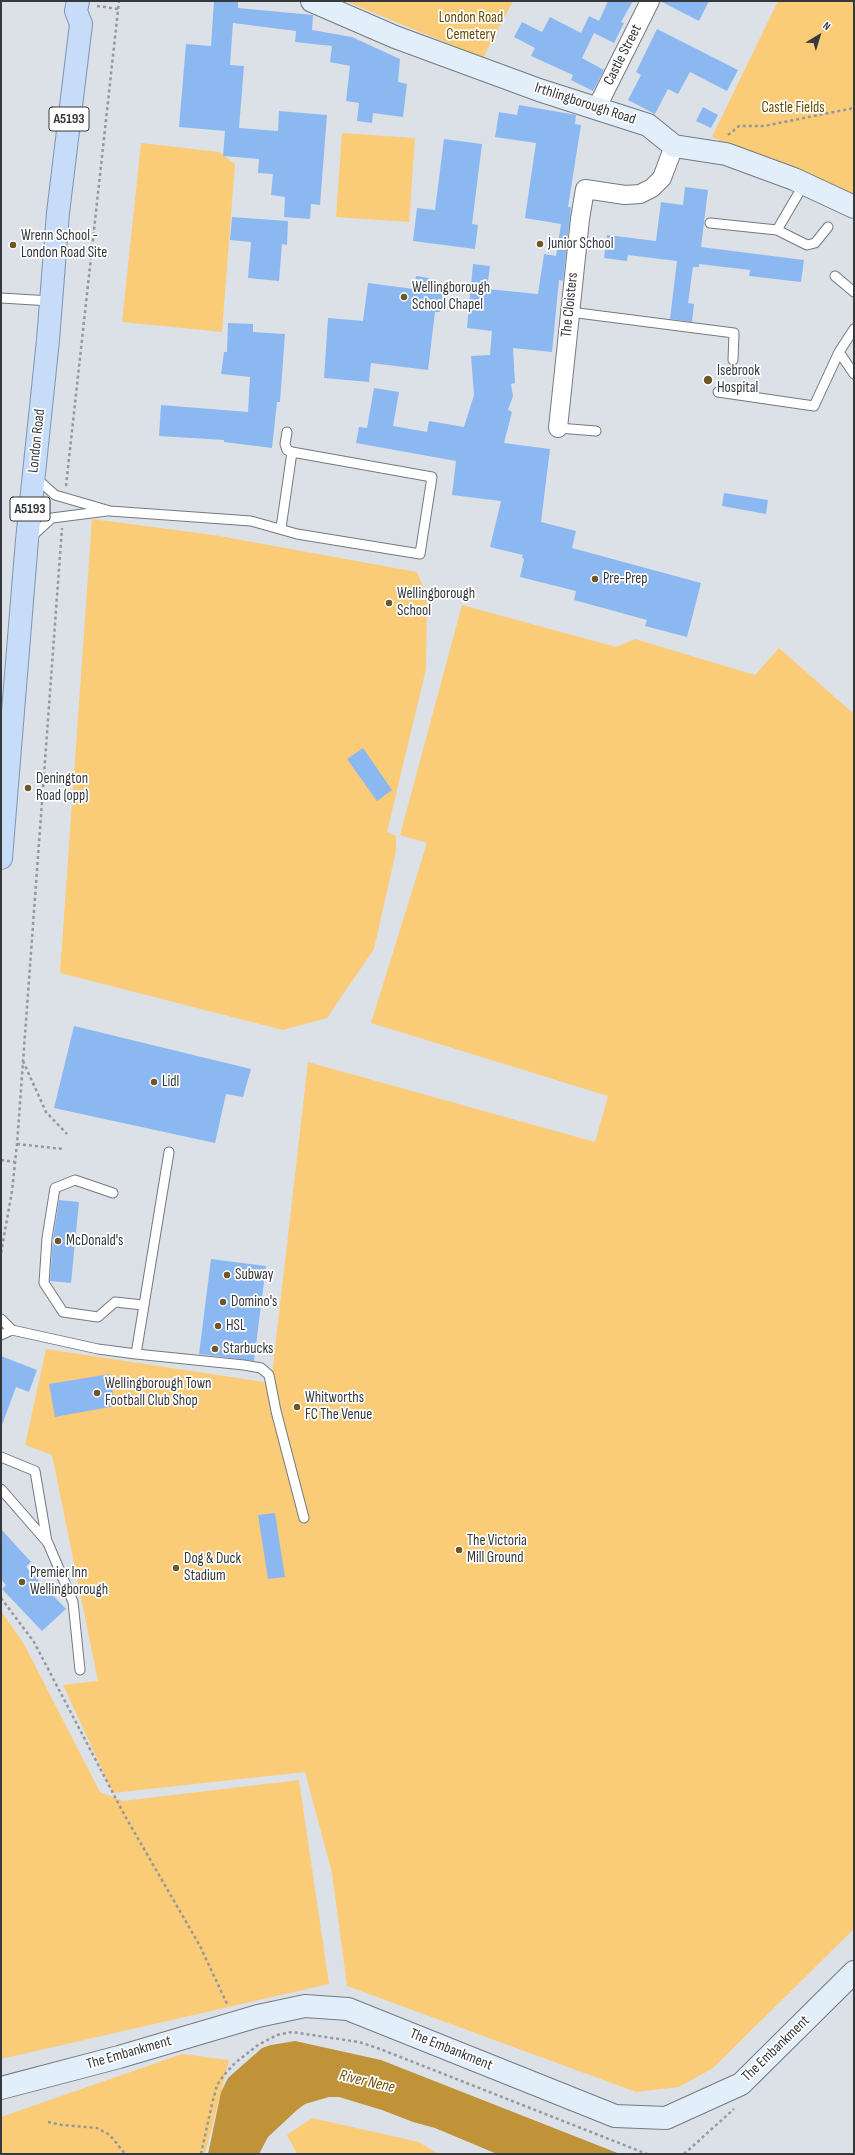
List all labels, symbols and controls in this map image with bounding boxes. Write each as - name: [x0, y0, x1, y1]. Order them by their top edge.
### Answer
- park label: London Road Cemetery: [439, 9, 503, 44]
- north arrow: [799, 16, 839, 56]
- text: N: [820, 19, 833, 33]
- street label: Castle Street: [600, 22, 646, 88]
- street label: Irthlingborough Road: [532, 79, 638, 129]
- park label: Castle Fields: [761, 99, 825, 117]
- road number: A5193: [49, 107, 89, 131]
- place label: Wrenn School - London Road Site: [21, 227, 107, 262]
- place label: Junior School: [548, 235, 614, 253]
- marker: Junior School: [535, 239, 545, 249]
- marker: Wrenn School - London Road Site: [8, 240, 18, 250]
- street label: The Cloisters: [558, 272, 582, 338]
- place label: Wellingborough School Chapel: [412, 279, 490, 314]
- marker: Wellingborough School Chapel: [399, 292, 409, 302]
- place label: Isebrook Hospital: [717, 362, 760, 397]
- marker: Isebrook Hospital: [702, 374, 714, 386]
- street label: London Road: [25, 408, 49, 474]
- road number: A5193: [10, 497, 50, 521]
- place label: Pre-Prep: [603, 570, 648, 588]
- marker: Pre-Prep: [590, 574, 600, 584]
- place label: Wellingborough School: [397, 585, 475, 620]
- marker: Wellingborough School: [384, 598, 394, 608]
- place label: Denington Road (opp): [36, 770, 89, 805]
- marker: Denington Road (opp): [23, 783, 33, 793]
- place label: Lidl: [162, 1073, 179, 1091]
- marker: Lidl: [149, 1077, 159, 1087]
- place label: McDonald's: [66, 1232, 123, 1250]
- marker: McDonald's: [53, 1236, 63, 1246]
- place label: Subway: [235, 1266, 274, 1284]
- marker: Subway: [222, 1270, 232, 1280]
- place label: Domino's: [231, 1293, 277, 1311]
- marker: Domino's: [218, 1297, 228, 1307]
- place label: HSL: [226, 1317, 246, 1335]
- marker: HSL: [213, 1321, 223, 1331]
- place label: Starbucks: [223, 1340, 273, 1358]
- marker: Starbucks: [210, 1344, 220, 1354]
- place label: Wellingborough Town Football Club Shop: [105, 1375, 212, 1410]
- marker: Wellingborough Town Football Club Shop: [92, 1388, 102, 1398]
- place label: Whitworths FC The Venue: [305, 1389, 372, 1424]
- marker: Whitworths FC The Venue: [292, 1402, 302, 1412]
- place label: The Victoria Mill Ground: [467, 1532, 527, 1567]
- marker: The Victoria Mill Ground: [454, 1545, 464, 1555]
- place label: Dog & Duck Stadium: [184, 1550, 241, 1585]
- marker: Dog & Duck Stadium: [171, 1563, 181, 1573]
- place label: Premier Inn Wellingborough: [30, 1564, 108, 1599]
- marker: Premier Inn Wellingborough: [17, 1577, 27, 1587]
- street label: The Embankment: [738, 2012, 814, 2086]
- street label: The Embankment: [407, 2025, 495, 2075]
- street label: The Embankment: [84, 2032, 174, 2074]
- water label: River Nene: [337, 2066, 397, 2098]

